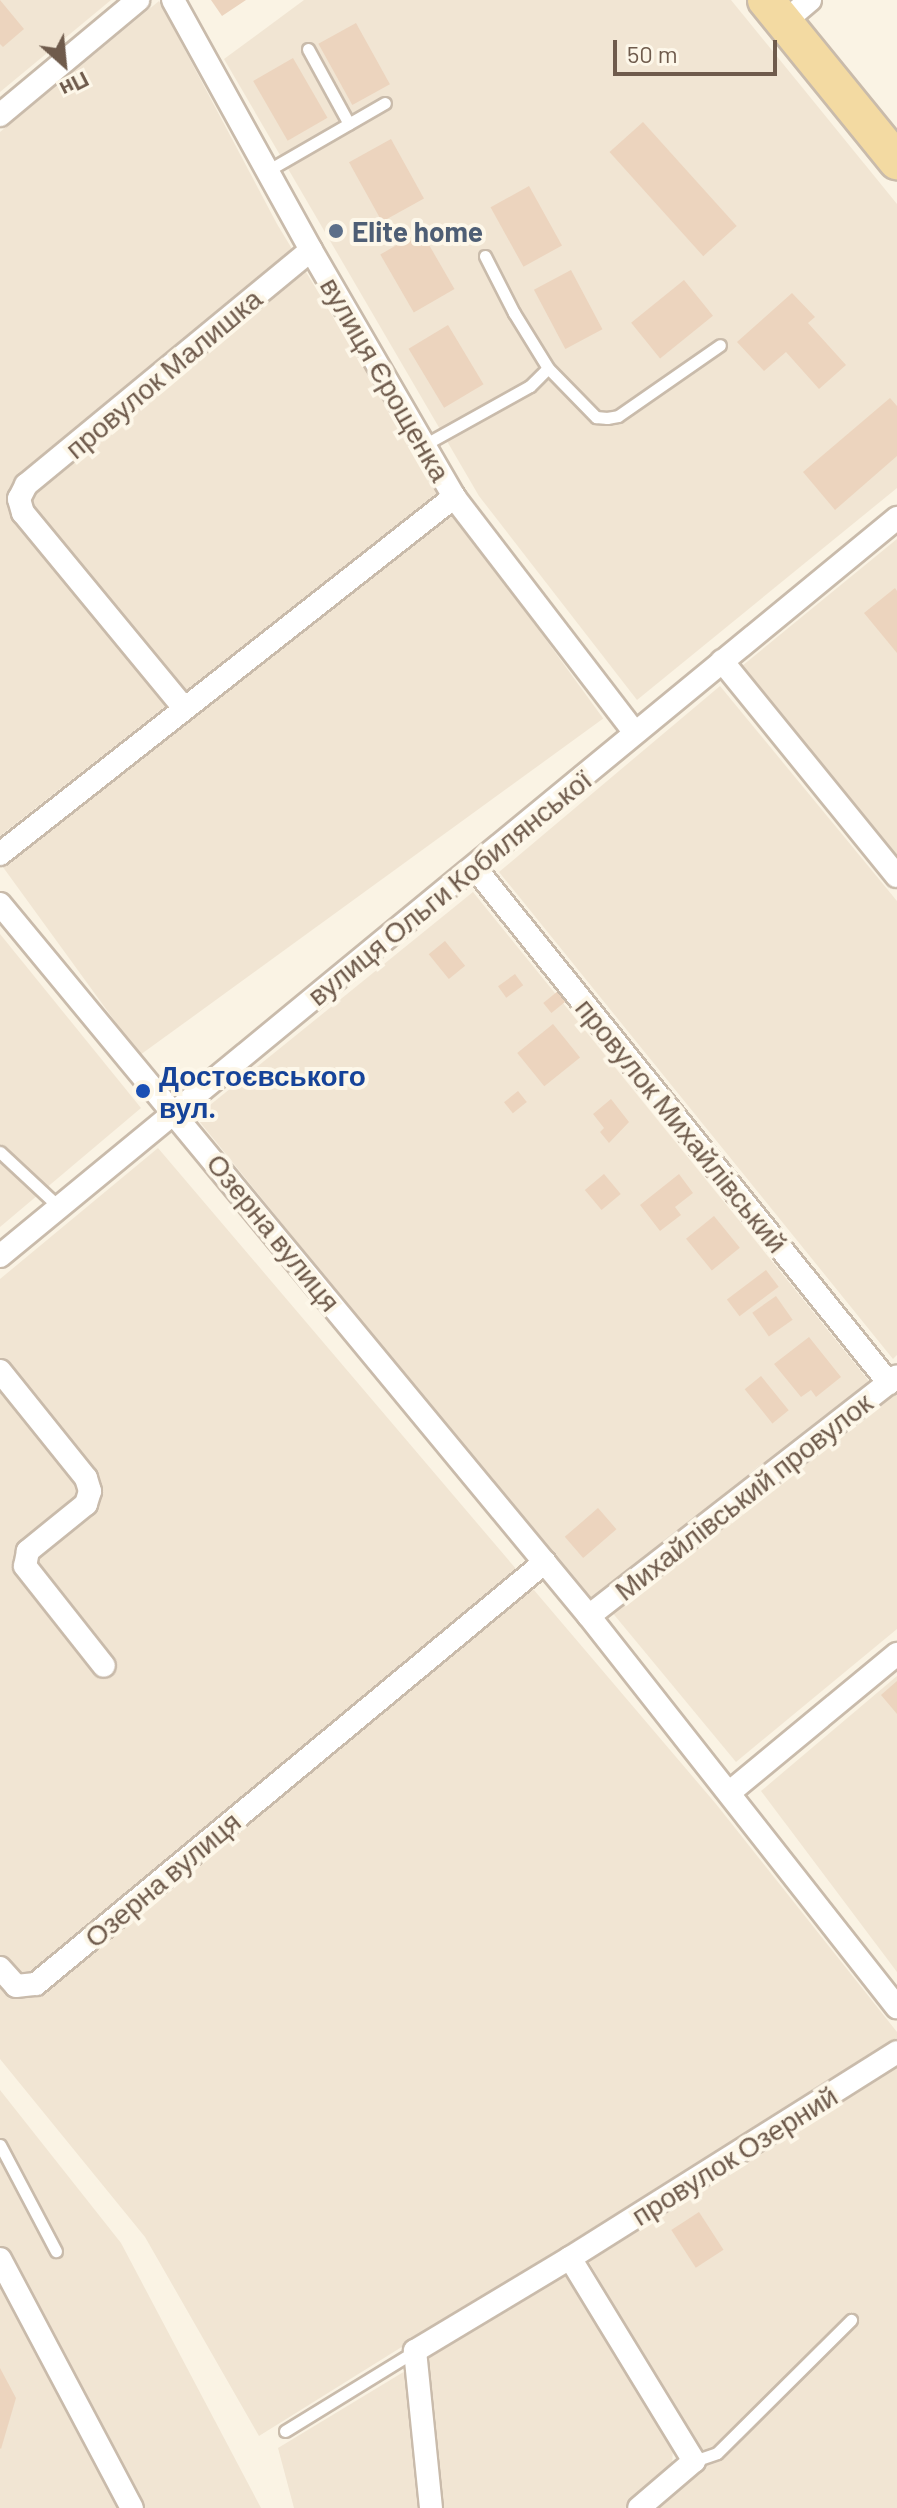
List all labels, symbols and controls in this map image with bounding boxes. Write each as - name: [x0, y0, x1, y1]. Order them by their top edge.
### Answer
- north arrow: [24, 24, 104, 104]
- scale bar: [617, 24, 781, 74]
- text: 50 m: [627, 39, 678, 68]
- text: Пн: [56, 67, 94, 104]
- place label: Elite home: [352, 214, 483, 248]
- marker: Elite home: [327, 222, 345, 240]
- street label: вулиця Єрощенка: [314, 271, 458, 487]
- street label: провулок Малишка: [58, 281, 268, 465]
- street label: вулиця Ольги Кобилянської: [300, 762, 598, 1012]
- street label: провулок Михайлівський: [569, 991, 795, 1259]
- place label: Достоєвського вул.: [159, 1058, 366, 1124]
- marker: Достоєвського вул.: [134, 1082, 152, 1100]
- street label: Озерна вулиця: [200, 1146, 348, 1318]
- street label: Михайлівський провулок: [608, 1385, 878, 1607]
- street label: Озерна вулиця: [77, 1804, 247, 1954]
- street label: провулок Озерний: [625, 2078, 843, 2232]

